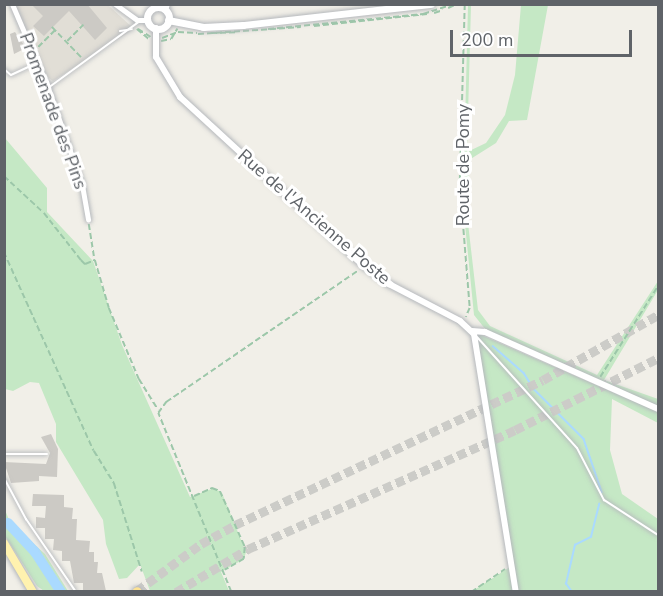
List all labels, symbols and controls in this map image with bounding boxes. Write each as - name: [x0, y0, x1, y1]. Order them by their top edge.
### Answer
- scale bar: [453, 18, 634, 56]
- text: 200 m: [461, 28, 513, 52]
- street label: Promenade des Pins: [15, 30, 91, 192]
- street label: Route de Pomy: [452, 104, 474, 226]
- street label: Rue de l'Ancienne Poste: [233, 145, 395, 289]

